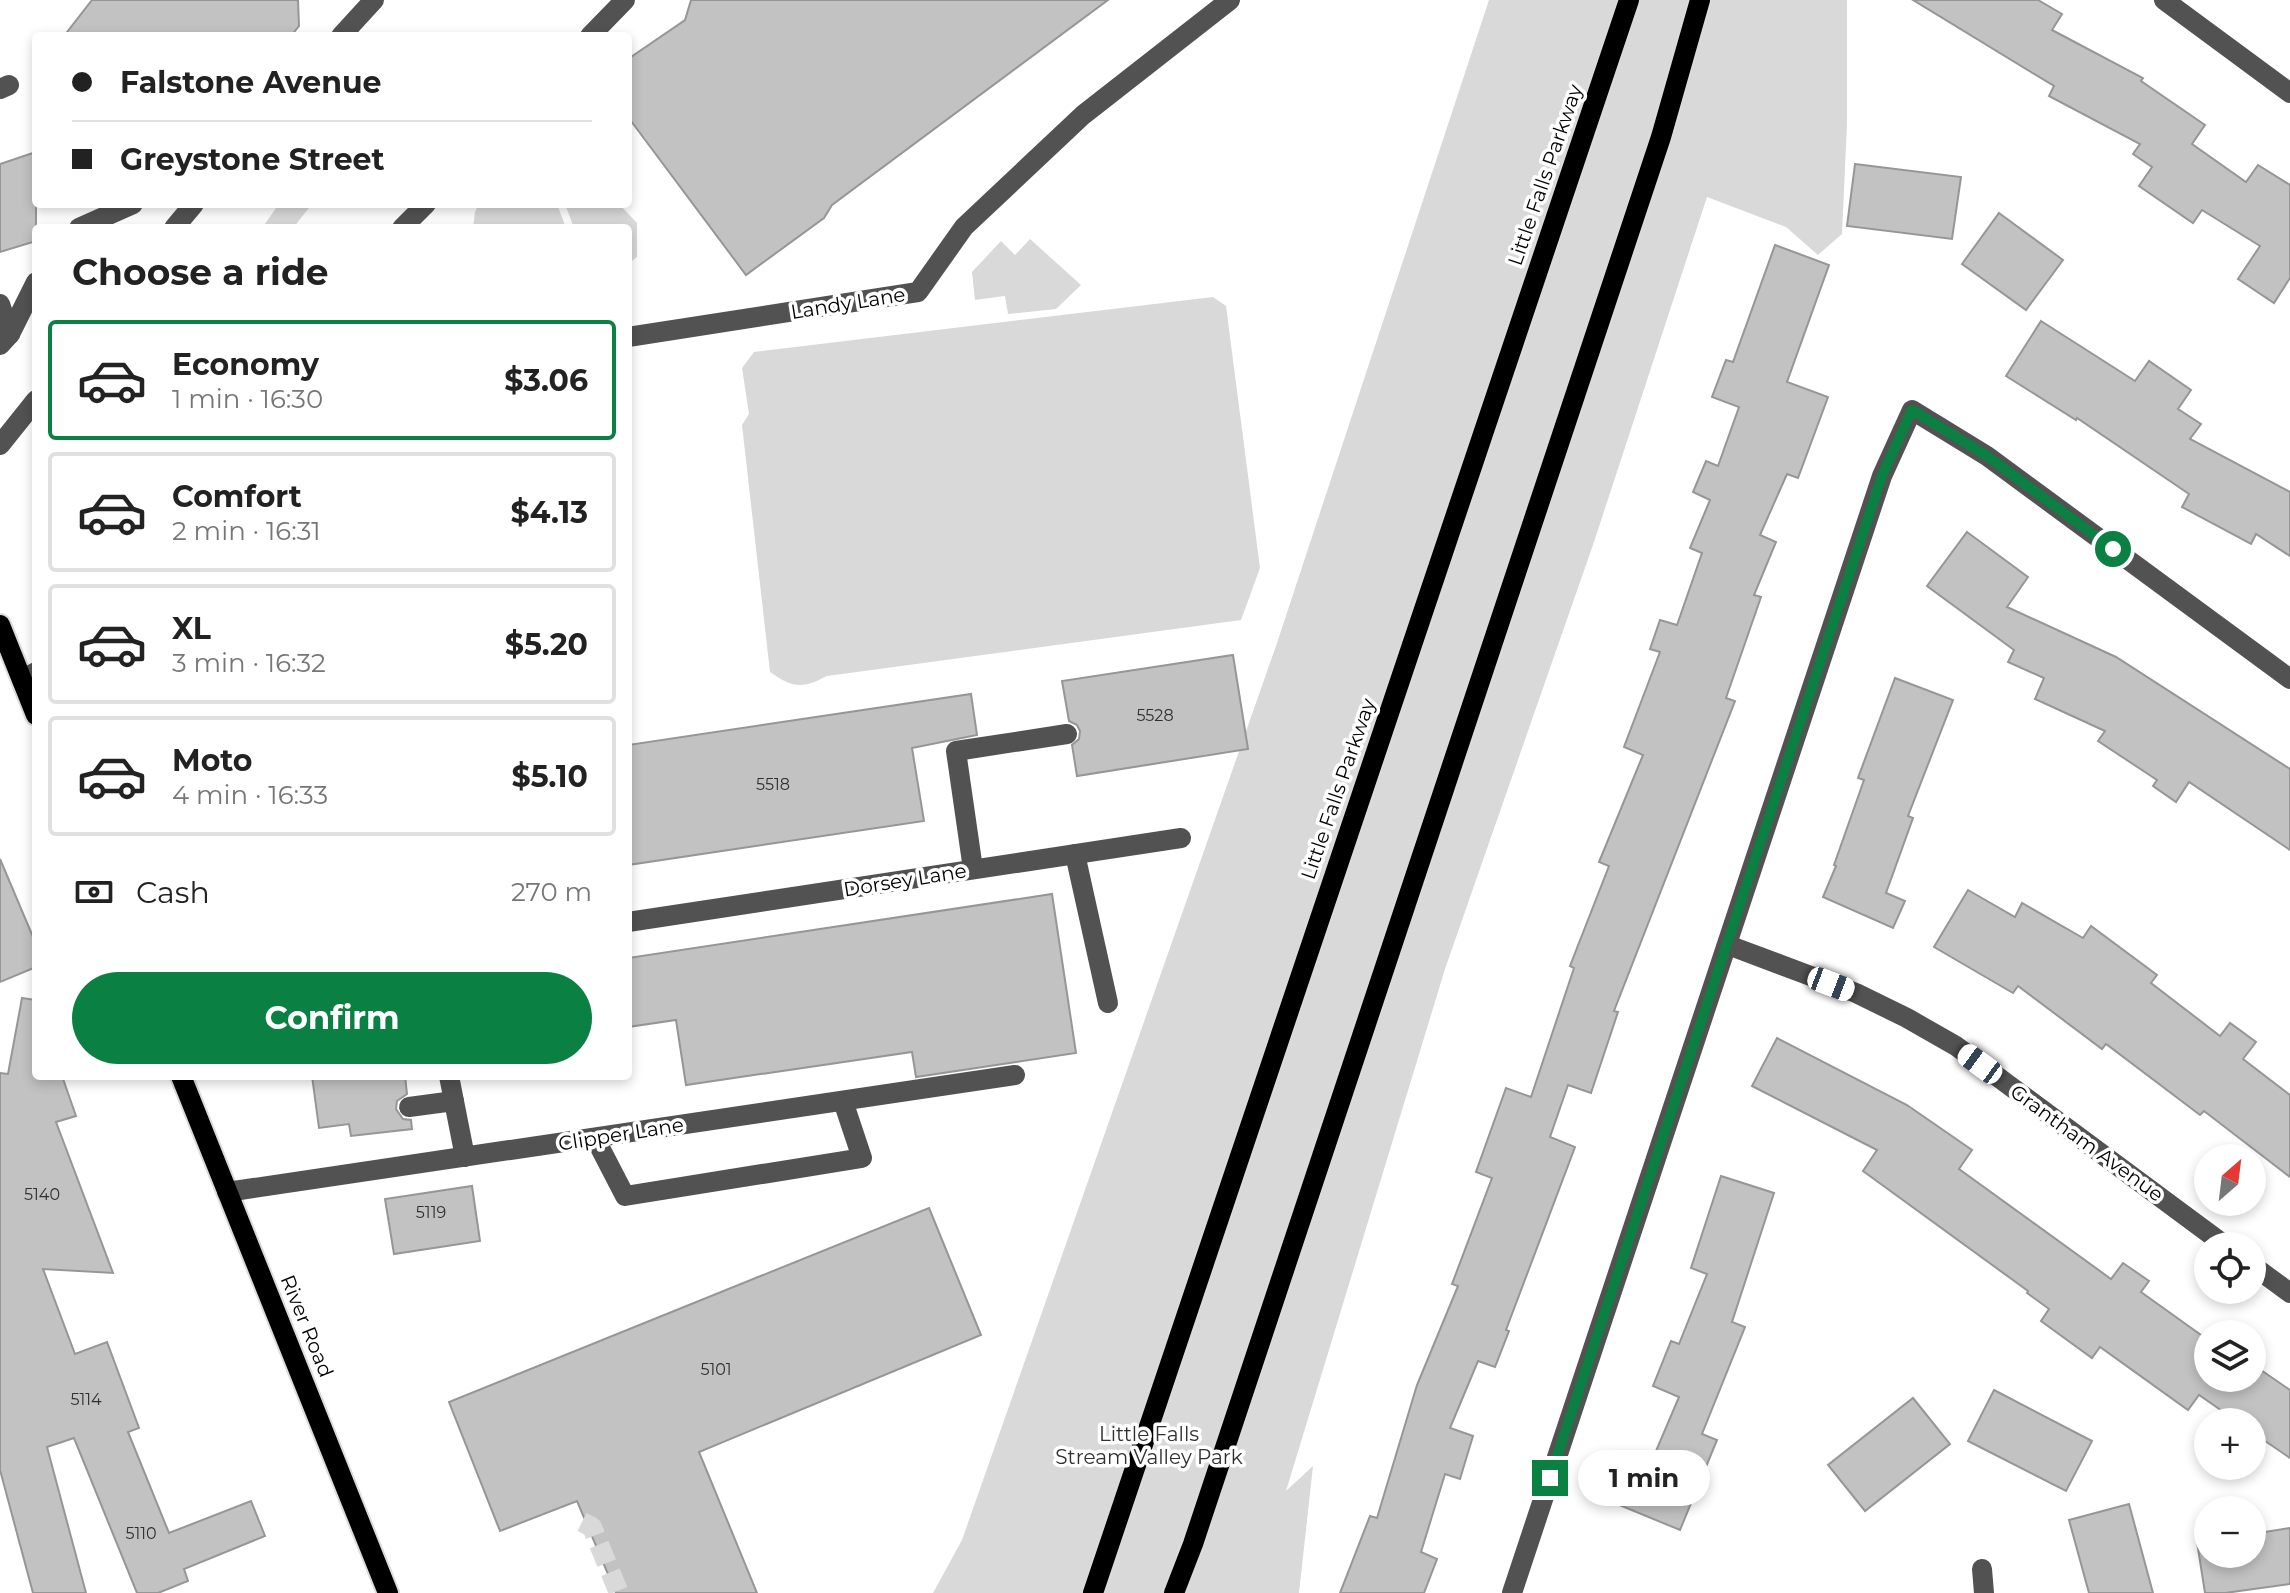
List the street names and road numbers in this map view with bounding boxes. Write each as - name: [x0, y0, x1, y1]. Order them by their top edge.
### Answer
- street label: Little Falls Parkway: [1503, 81, 1587, 269]
- street label: Landy Lane: [789, 282, 907, 324]
- street label: Little Falls Parkway: [1296, 695, 1380, 883]
- street label: Dorsey Lane: [842, 858, 968, 902]
- street label: Grantham Avenue: [2006, 1079, 2168, 1207]
- street label: Clipper Lane: [557, 1112, 685, 1156]
- street label: River Road: [276, 1271, 338, 1381]

